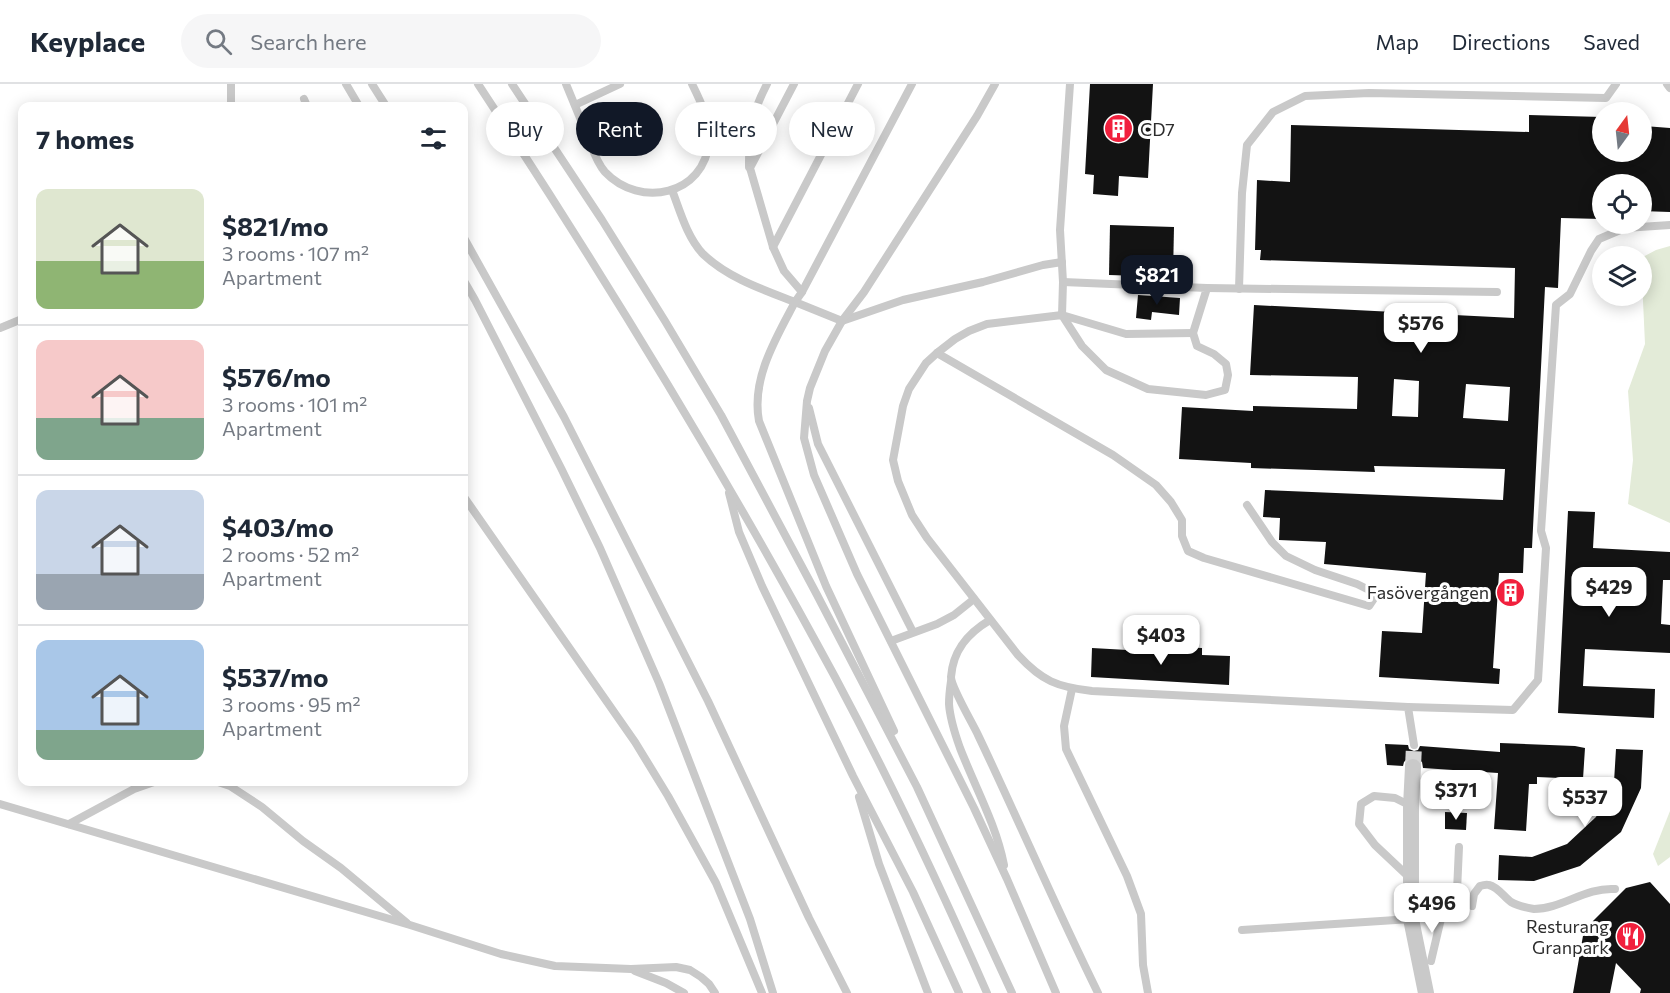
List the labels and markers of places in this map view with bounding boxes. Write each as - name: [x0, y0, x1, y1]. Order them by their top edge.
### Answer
- building icon: CD7: [1103, 113, 1135, 145]
- place label: CD7: [1140, 118, 1175, 140]
- pin: $821: [1121, 255, 1193, 306]
- pin: $576: [1385, 303, 1457, 354]
- pin: $429: [1573, 567, 1645, 618]
- building icon: Fasövergången: [1494, 576, 1526, 608]
- place label: Fasövergången: [1367, 581, 1489, 603]
- pin: $403: [1125, 615, 1197, 666]
- pin: $371: [1420, 770, 1492, 821]
- pin: $537: [1549, 777, 1621, 828]
- pin: $496: [1396, 883, 1468, 934]
- place label: Resturang Granpark: [1526, 915, 1609, 958]
- restaurant icon: Resturang Granpark: [1614, 920, 1646, 952]

